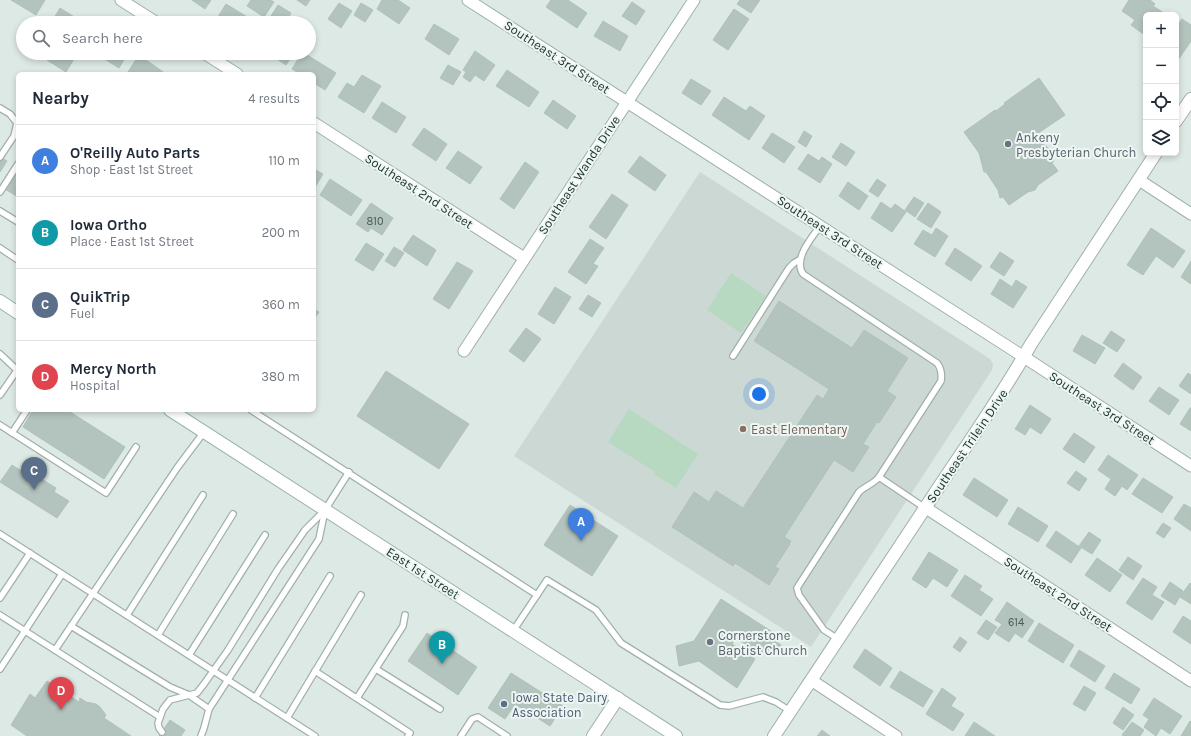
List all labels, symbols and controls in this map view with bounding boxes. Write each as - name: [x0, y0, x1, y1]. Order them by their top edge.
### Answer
- map controls: [1143, 12, 1179, 156]
- button: +: [1143, 12, 1179, 48]
- search box: [16, 16, 316, 60]
- street label: Southeast 3rd Street: [501, 17, 613, 97]
- icon: search: [30, 27, 52, 49]
- text: Search here: [62, 29, 143, 47]
- button: −: [1143, 48, 1179, 84]
- button: locate: [1143, 84, 1179, 120]
- text: Nearby: [32, 88, 89, 108]
- text: 4 results: [248, 91, 300, 106]
- street label: Southeast Wanda Drive: [535, 112, 623, 237]
- button: layers: [1143, 120, 1179, 156]
- place label: Ankeny Presbyterian Church: [1016, 130, 1136, 160]
- marker: Ankeny Presbyterian Church: [1003, 139, 1013, 149]
- text: O'Reilly Auto Parts: [70, 144, 200, 162]
- street label: Southeast 2nd Street: [362, 150, 476, 232]
- text: A: [41, 153, 49, 168]
- text: 110 m: [268, 153, 300, 168]
- text: Shop · East 1st Street: [70, 162, 193, 177]
- street label: Southeast 3rd Street: [774, 192, 886, 272]
- house number: 810: [367, 215, 383, 228]
- text: Iowa Ortho: [70, 216, 147, 234]
- text: B: [41, 225, 49, 240]
- text: 200 m: [262, 225, 300, 240]
- text: Place · East 1st Street: [70, 234, 194, 249]
- text: QuikTrip: [70, 288, 130, 306]
- text: C: [41, 297, 49, 312]
- text: 360 m: [262, 297, 300, 312]
- text: Fuel: [70, 306, 95, 321]
- text: Mercy North: [70, 360, 157, 378]
- street label: Southeast 3rd Street: [1046, 368, 1158, 448]
- text: D: [41, 369, 49, 384]
- text: 380 m: [261, 369, 300, 384]
- text: Hospital: [70, 378, 120, 393]
- your location: [749, 384, 769, 404]
- street label: Southeast Trilein Drive: [923, 386, 1011, 506]
- place label: East Elementary: [751, 422, 847, 437]
- marker: East Elementary: [738, 424, 748, 434]
- pin: C: [21, 457, 47, 490]
- pin: A: [568, 508, 594, 541]
- street label: East 1st Street: [384, 544, 462, 602]
- street label: Southeast 2nd Street: [1001, 553, 1115, 635]
- house number: 614: [1008, 616, 1024, 629]
- place label: Cornerstone Baptist Church: [718, 628, 807, 658]
- pin: B: [429, 631, 455, 664]
- marker: Cornerstone Baptist Church: [705, 637, 715, 647]
- pin: D: [48, 677, 74, 710]
- place label: Iowa State Dairy Association: [512, 690, 607, 720]
- marker: Iowa State Dairy Association: [499, 699, 509, 709]

